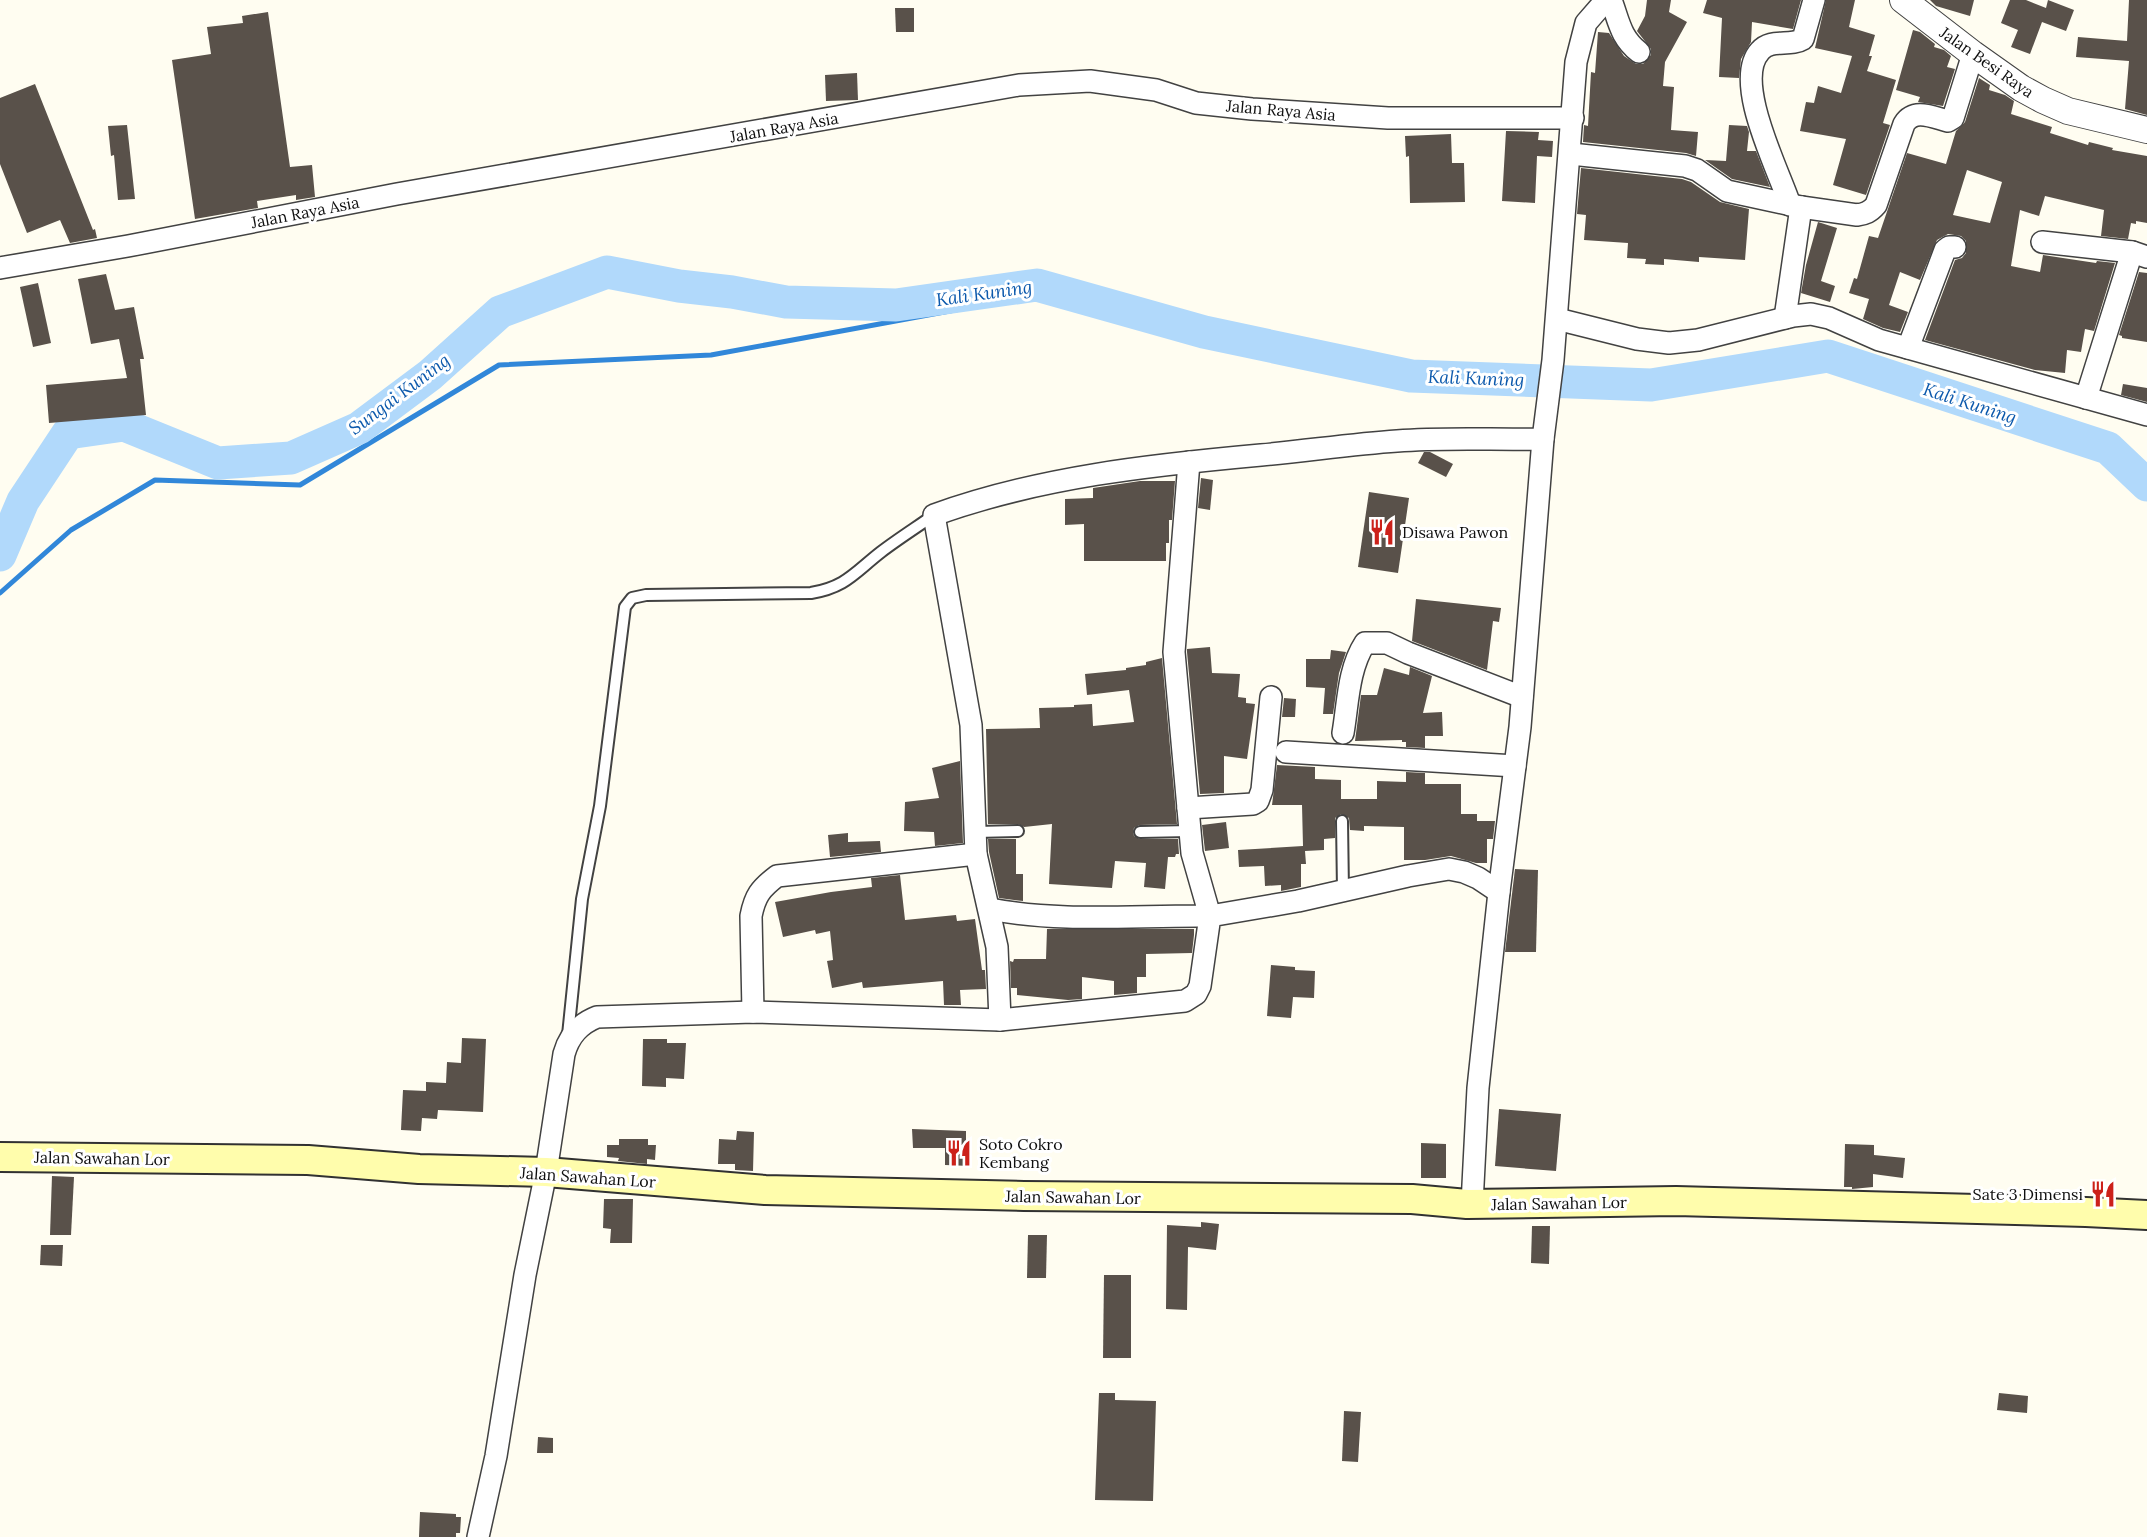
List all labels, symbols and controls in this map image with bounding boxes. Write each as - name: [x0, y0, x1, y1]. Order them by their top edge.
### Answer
- street label: Jalan Besi Raya: [1935, 22, 2038, 102]
- street label: Jalan Raya Asia: [1224, 95, 1337, 125]
- street label: Jalan Raya Asia: [727, 108, 840, 147]
- street label: Jalan Raya Asia: [248, 192, 361, 232]
- water label: Kali Kuning: [935, 275, 1033, 311]
- water label: Sungai Kuning: [344, 348, 454, 440]
- water label: Kali Kuning: [1427, 365, 1525, 391]
- water label: Kali Kuning: [1920, 377, 2020, 429]
- restaurant icon: Disawa Pawon: [1367, 517, 1397, 547]
- place label: Disawa Pawon: [1402, 522, 1509, 542]
- place label: Soto Cokro Kembang: [979, 1134, 1063, 1172]
- restaurant icon: Soto Cokro Kembang: [944, 1138, 974, 1168]
- street label: Jalan Sawahan Lor: [33, 1147, 170, 1169]
- street label: Jalan Sawahan Lor: [519, 1162, 657, 1192]
- restaurant icon: Sate 3 Dimensi: [2088, 1179, 2118, 1209]
- place label: Sate 3 Dimensi: [1973, 1184, 2083, 1204]
- street label: Jalan Sawahan Lor: [1004, 1186, 1141, 1208]
- street label: Jalan Sawahan Lor: [1490, 1192, 1627, 1214]

